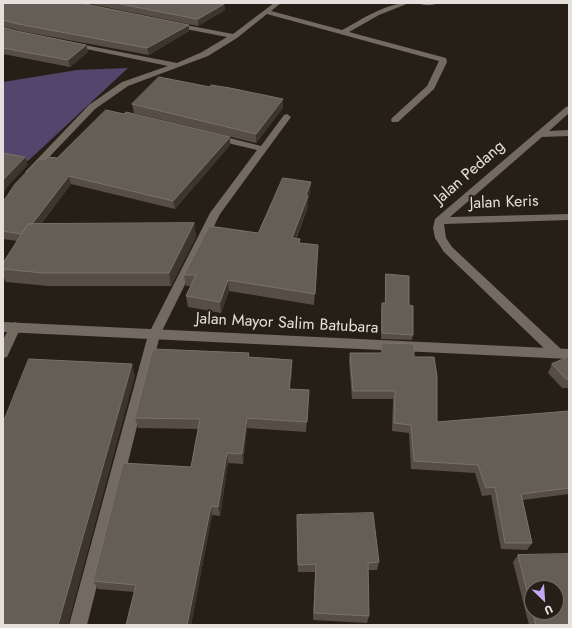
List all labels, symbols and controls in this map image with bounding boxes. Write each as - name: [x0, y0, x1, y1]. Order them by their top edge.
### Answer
- street label: Jalan Pedang: [431, 137, 509, 209]
- street label: Jalan Keris: [469, 192, 539, 214]
- street label: Jalan Mayor Salim Batubara: [195, 310, 379, 338]
- north arrow: [524, 580, 564, 620]
- text: U: [542, 601, 556, 619]

